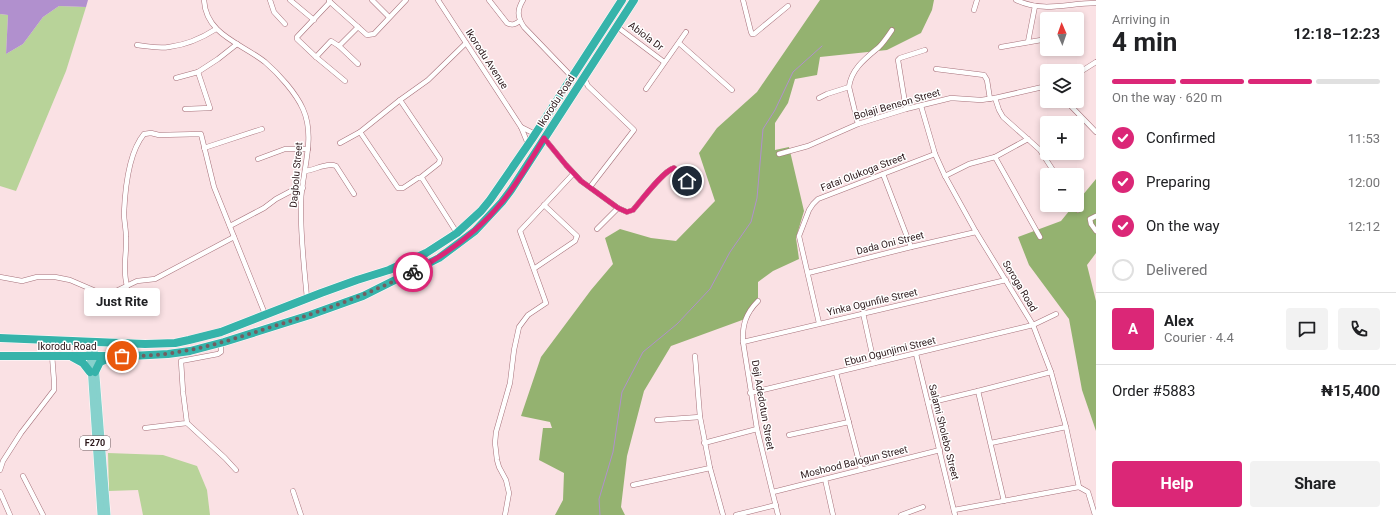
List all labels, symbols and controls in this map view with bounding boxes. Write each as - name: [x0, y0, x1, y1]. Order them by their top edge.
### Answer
- north arrow: [1040, 12, 1084, 56]
- map controls: [1040, 12, 1084, 212]
- text: Arriving in: [1112, 12, 1170, 27]
- street label: Abiola Dr: [626, 19, 666, 53]
- text: 12:18–12:23: [1293, 25, 1380, 43]
- street label: Ikorodu Avenue: [464, 27, 510, 91]
- text: 4 min: [1112, 27, 1177, 57]
- button: layers: [1040, 64, 1084, 108]
- street label: Ikorodu Road: [535, 73, 577, 129]
- street label: Bolaji Benson Street: [853, 86, 941, 122]
- text: On the way · 620 m: [1112, 90, 1222, 105]
- button: +: [1040, 116, 1084, 160]
- icon: check: [1112, 127, 1134, 149]
- text: Confirmed: [1146, 129, 1216, 147]
- text: 11:53: [1348, 131, 1380, 146]
- street label: Dagbolu Street: [288, 142, 304, 208]
- street label: Fatai Olukoga Street: [819, 151, 907, 193]
- pin: [670, 164, 704, 198]
- button: −: [1040, 168, 1084, 212]
- icon: home: [676, 170, 698, 192]
- icon: check: [1112, 171, 1134, 193]
- text: Preparing: [1146, 173, 1210, 191]
- text: 12:00: [1348, 175, 1380, 190]
- icon: check: [1112, 215, 1134, 237]
- text: On the way: [1146, 217, 1220, 235]
- text: 12:12: [1348, 219, 1380, 234]
- street label: Dada Oni Street: [855, 229, 925, 257]
- courier: [393, 252, 433, 292]
- street label: Soroga Road: [1001, 259, 1039, 313]
- icon: bike: [402, 261, 424, 283]
- text: Delivered: [1146, 261, 1208, 279]
- street label: Yinka Ogunfile Street: [826, 286, 918, 318]
- callout: Just Rite: [84, 288, 160, 316]
- text: Just Rite: [96, 294, 148, 309]
- button: chat: [1286, 308, 1328, 350]
- button: phone: [1338, 308, 1380, 350]
- text: Alex: [1164, 312, 1194, 330]
- text: A: [1128, 320, 1138, 338]
- text: Courier · 4.4: [1164, 330, 1234, 345]
- street label: Ebun Ogunjimi Street: [843, 334, 937, 368]
- pin: [105, 339, 139, 373]
- street label: Ikorodu Road: [37, 341, 97, 352]
- icon: bag: [111, 345, 133, 367]
- street label: Deji Adedotun Street: [750, 359, 776, 451]
- text: Order #5883: [1112, 382, 1195, 400]
- text: ₦15,400: [1321, 382, 1380, 400]
- street label: Salami Sholebo Street: [927, 383, 961, 481]
- road number: F270: [80, 436, 110, 450]
- street label: Moshood Balogun Street: [799, 443, 909, 481]
- button: Help: [1112, 461, 1242, 507]
- button: Share: [1250, 461, 1380, 507]

